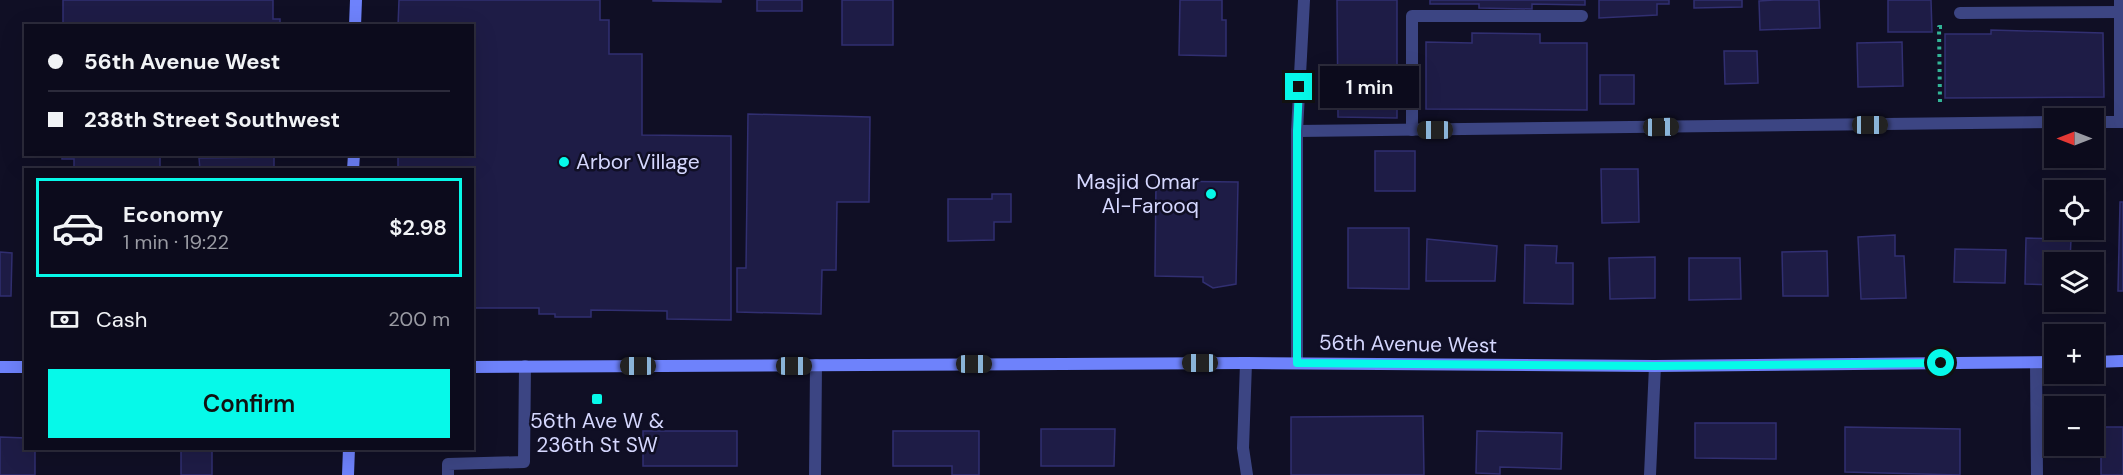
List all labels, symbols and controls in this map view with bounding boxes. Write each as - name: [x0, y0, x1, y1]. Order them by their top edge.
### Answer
- text: 56th Avenue West: [84, 47, 280, 76]
- callout: 1 min: [1320, 66, 1419, 108]
- route end: [1285, 73, 1312, 100]
- text: 1 min: [1346, 74, 1393, 100]
- text: 238th Street Southwest: [84, 105, 340, 134]
- north arrow: [2044, 108, 2104, 168]
- map controls: [2044, 108, 2104, 456]
- car: [1852, 116, 1888, 134]
- car: [1643, 118, 1679, 136]
- car: [1417, 121, 1453, 139]
- place label: Arbor Village: [576, 148, 700, 176]
- marker: Arbor Village: [557, 155, 571, 169]
- place label: Masjid Omar Al-Farooq: [1076, 168, 1199, 220]
- button: locate: [2044, 180, 2104, 240]
- marker: Masjid Omar Al-Farooq: [1204, 187, 1218, 201]
- text: Economy: [123, 200, 223, 229]
- icon: car: [51, 201, 105, 255]
- text: $2.98: [389, 213, 447, 242]
- text: 1 min · 19:22: [123, 229, 229, 255]
- button: layers: [2044, 252, 2104, 312]
- icon: cash: [48, 303, 81, 336]
- text: Cash: [96, 305, 147, 334]
- text: 200 m: [388, 306, 450, 332]
- button: +: [2044, 324, 2104, 384]
- street label: 56th Avenue West: [1319, 328, 1497, 360]
- route start: [1927, 349, 1954, 376]
- car: [1182, 354, 1218, 372]
- car: [956, 355, 992, 373]
- car: [620, 357, 656, 375]
- car: [776, 357, 812, 375]
- button: Confirm: [48, 369, 450, 438]
- marker: 56th Ave W & 236th St SW: [590, 392, 604, 406]
- button: −: [2044, 396, 2104, 456]
- place label: 56th Ave W & 236th St SW: [530, 407, 664, 459]

